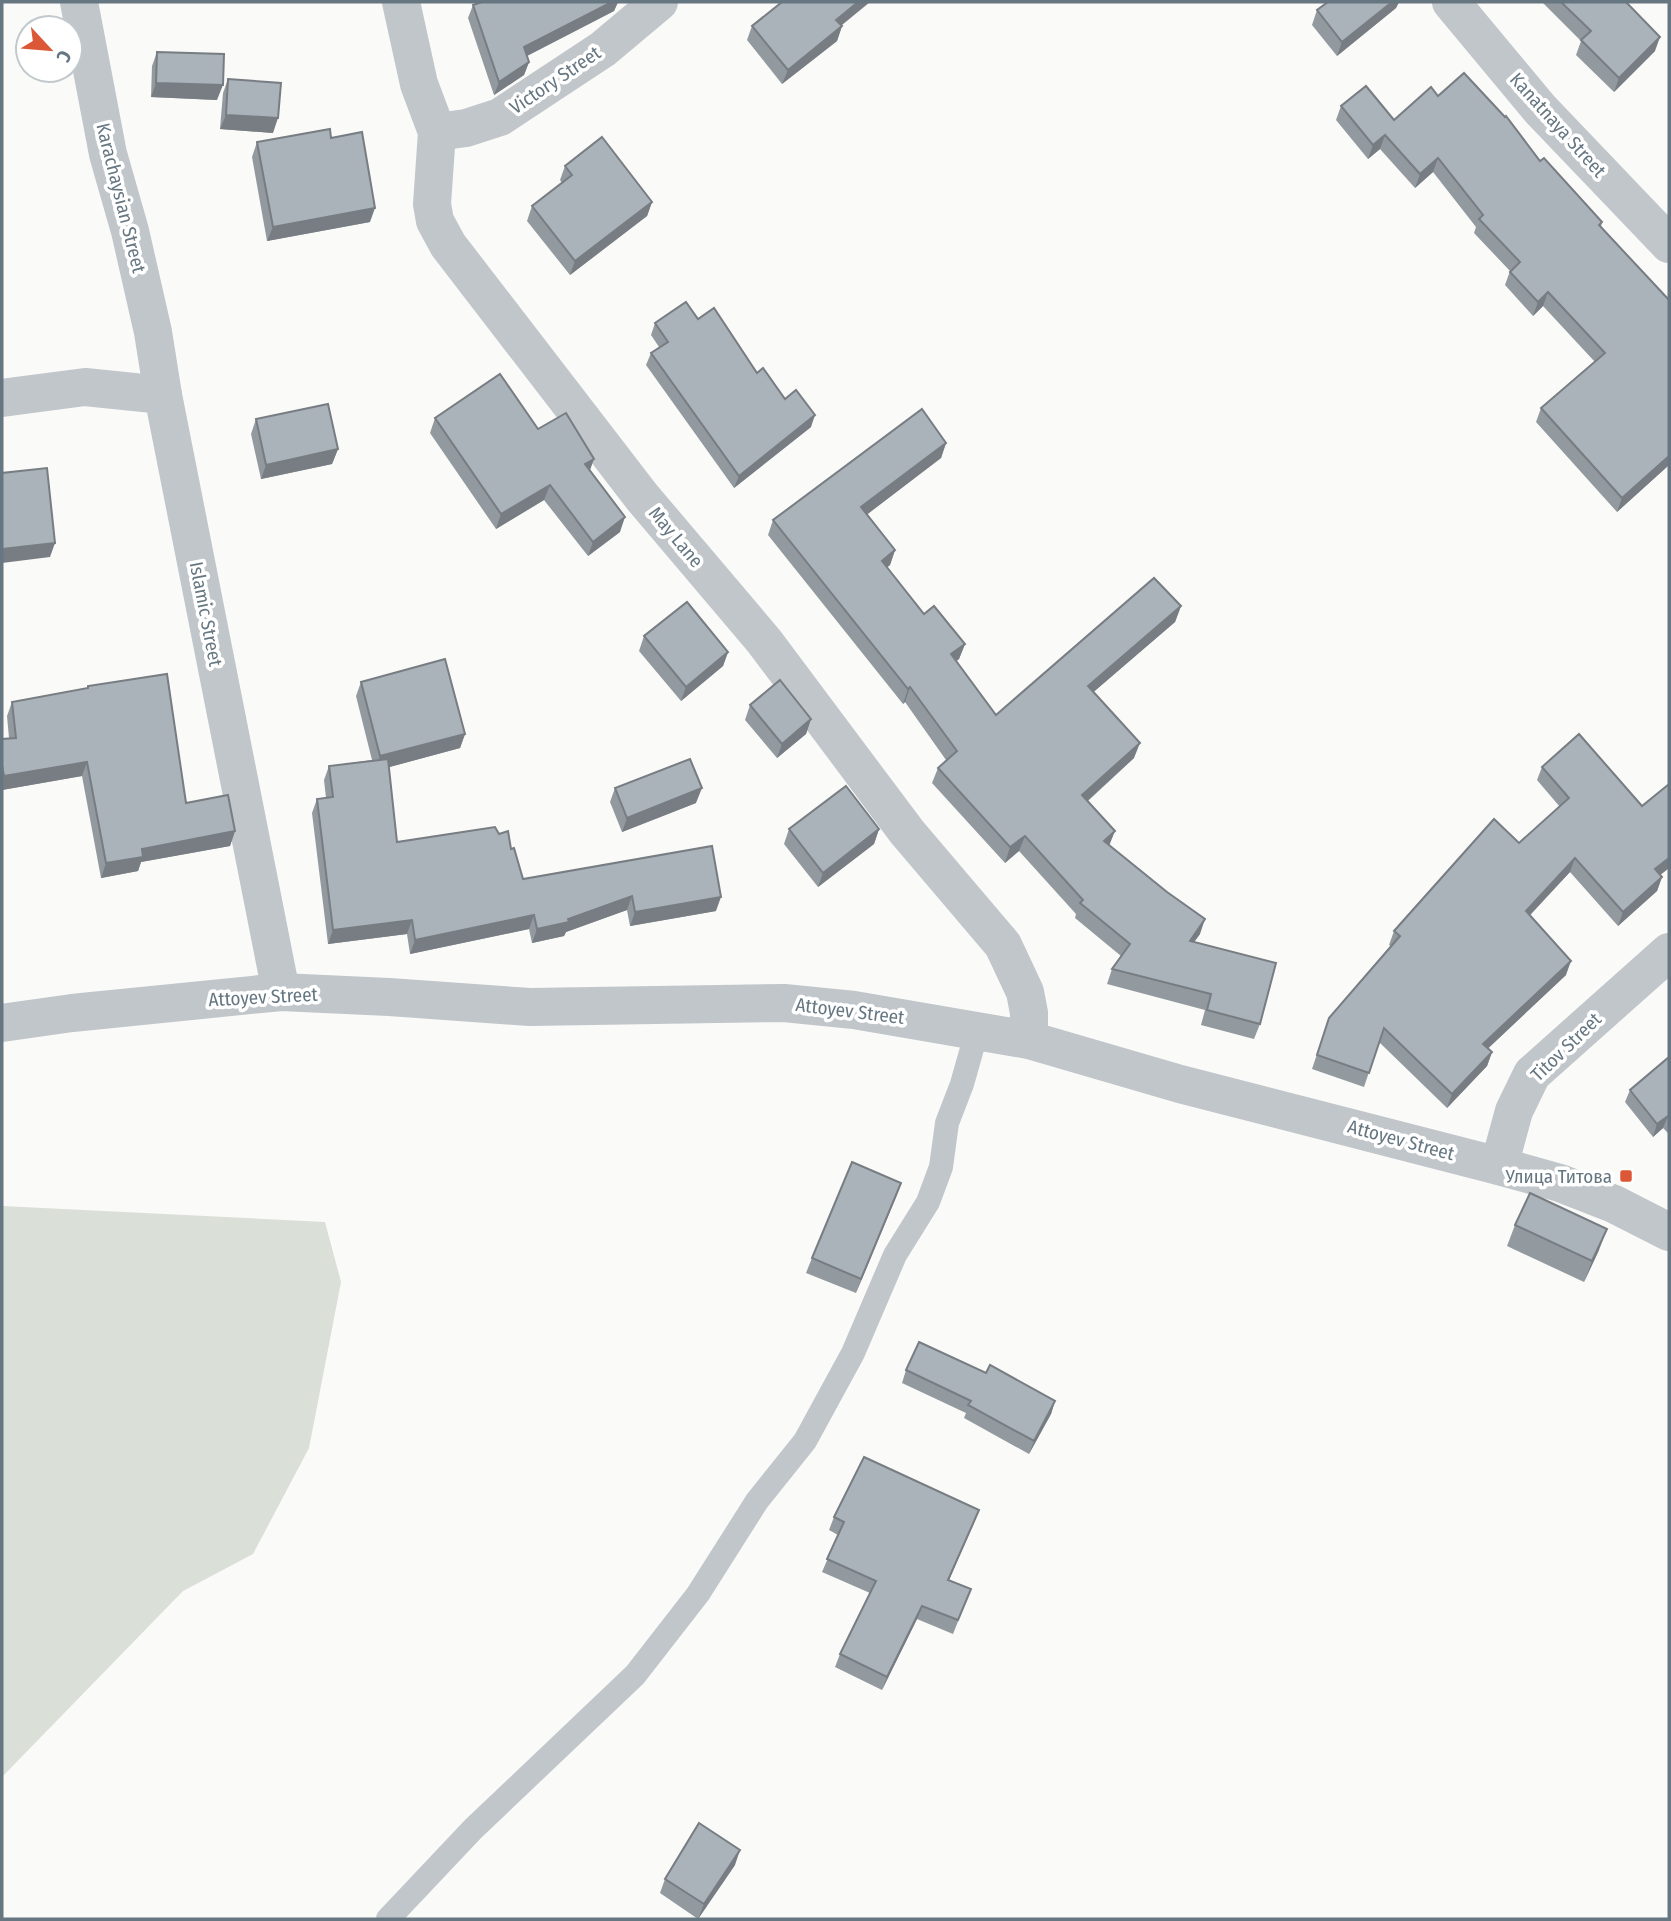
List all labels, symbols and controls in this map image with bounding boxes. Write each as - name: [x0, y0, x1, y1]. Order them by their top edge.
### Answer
- north arrow: [14, 14, 84, 84]
- street label: Victory Street: [505, 41, 606, 119]
- text: С: [51, 47, 76, 66]
- street label: Kanatnaya Street: [1505, 68, 1611, 183]
- street label: Karachaysian Street: [91, 121, 151, 276]
- street label: May Lane: [644, 502, 708, 572]
- street label: Islamic Street: [185, 560, 228, 669]
- street label: Attoyev Street: [208, 983, 319, 1011]
- street label: Attoyev Street: [794, 993, 906, 1029]
- street label: Titov Street: [1526, 1007, 1607, 1086]
- street label: Attoyev Street: [1345, 1115, 1458, 1165]
- place label: Улица Титова: [1505, 1165, 1612, 1188]
- marker: Улица Титова: [1618, 1168, 1634, 1184]

